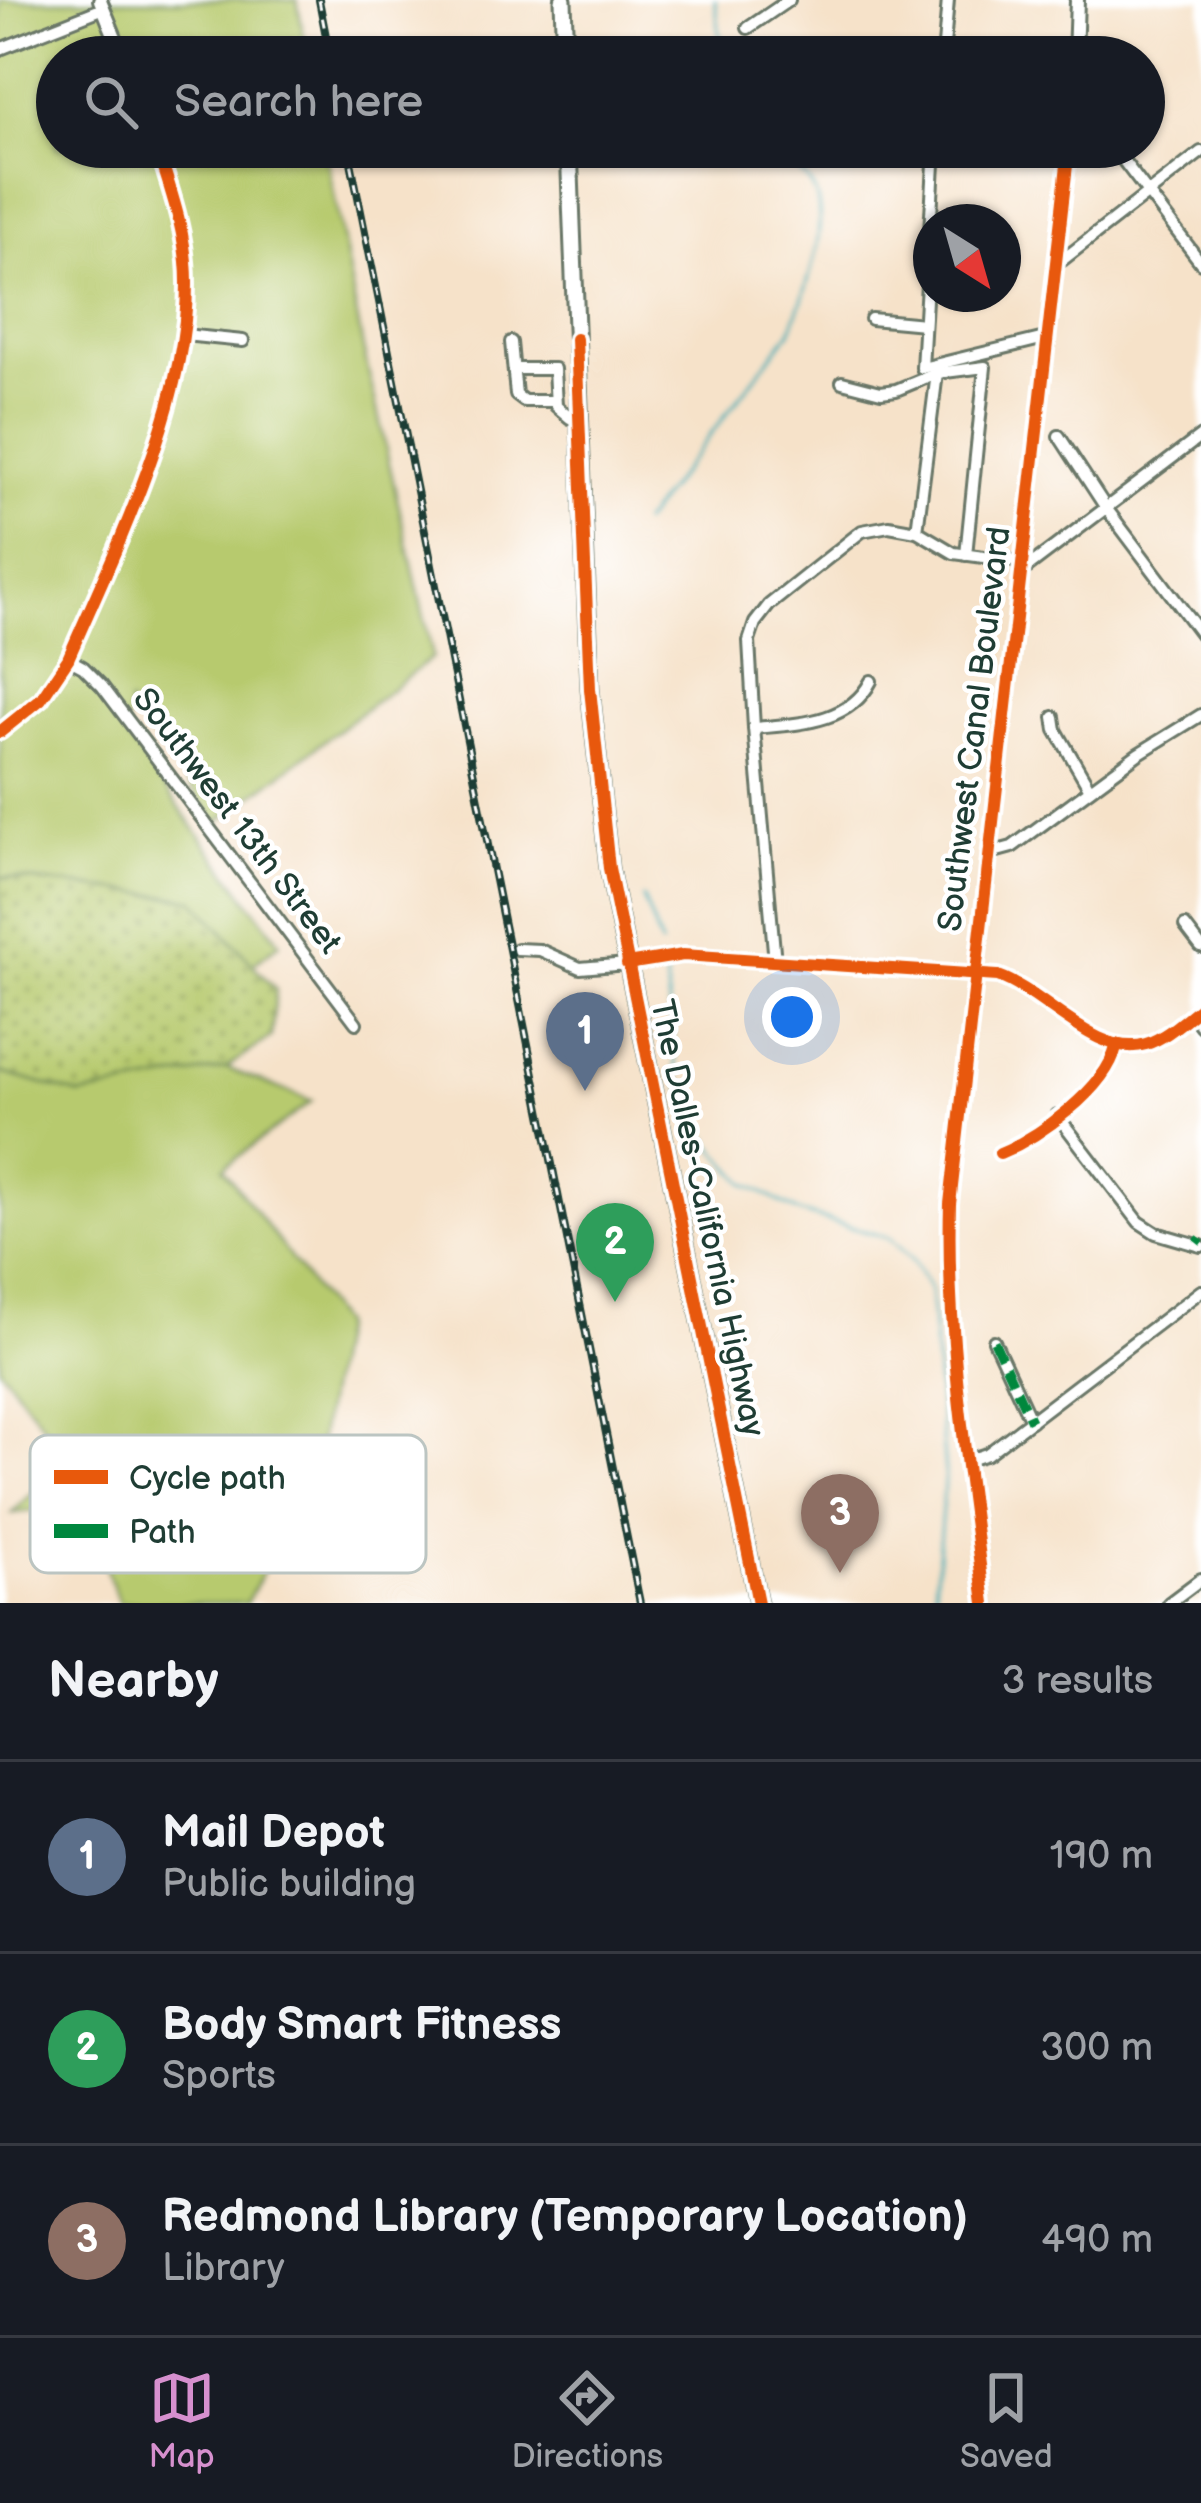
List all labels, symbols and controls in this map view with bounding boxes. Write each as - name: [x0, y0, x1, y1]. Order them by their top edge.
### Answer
- search box: [36, 36, 1165, 168]
- icon: search: [78, 69, 144, 135]
- text: Search here: [174, 75, 423, 130]
- north arrow: [913, 204, 1021, 312]
- street label: Southwest Canal Boulevard: [930, 524, 1020, 934]
- street label: Southwest 13th Street: [124, 680, 350, 962]
- your location: [762, 987, 822, 1047]
- pin: 1: [546, 992, 624, 1091]
- street label: The Dalles-California Highway: [641, 996, 773, 1440]
- pin: 2: [576, 1203, 654, 1302]
- legend: [30, 1435, 426, 1573]
- text: Cycle path: [129, 1459, 286, 1499]
- pin: 3: [801, 1474, 879, 1573]
- text: Path: [129, 1513, 196, 1553]
- text: Nearby: [48, 1651, 219, 1712]
- text: 3 results: [1001, 1658, 1153, 1705]
- text: Mail Depot: [162, 1806, 385, 1861]
- text: 1: [79, 1833, 95, 1880]
- text: 190 m: [1050, 1833, 1153, 1880]
- text: Public building: [162, 1861, 416, 1908]
- text: Body Smart Fitness: [162, 1998, 561, 2053]
- text: 2: [75, 2025, 99, 2072]
- text: 300 m: [1040, 2025, 1153, 2072]
- text: Sports: [162, 2053, 276, 2100]
- text: Redmond Library (Temporary Location): [162, 2190, 968, 2245]
- text: 3: [76, 2217, 98, 2264]
- text: 490 m: [1041, 2217, 1153, 2264]
- text: Library: [162, 2245, 285, 2292]
- tab: Map: [148, 2365, 215, 2477]
- tab: Directions: [511, 2365, 663, 2477]
- tab: Saved: [960, 2365, 1053, 2477]

